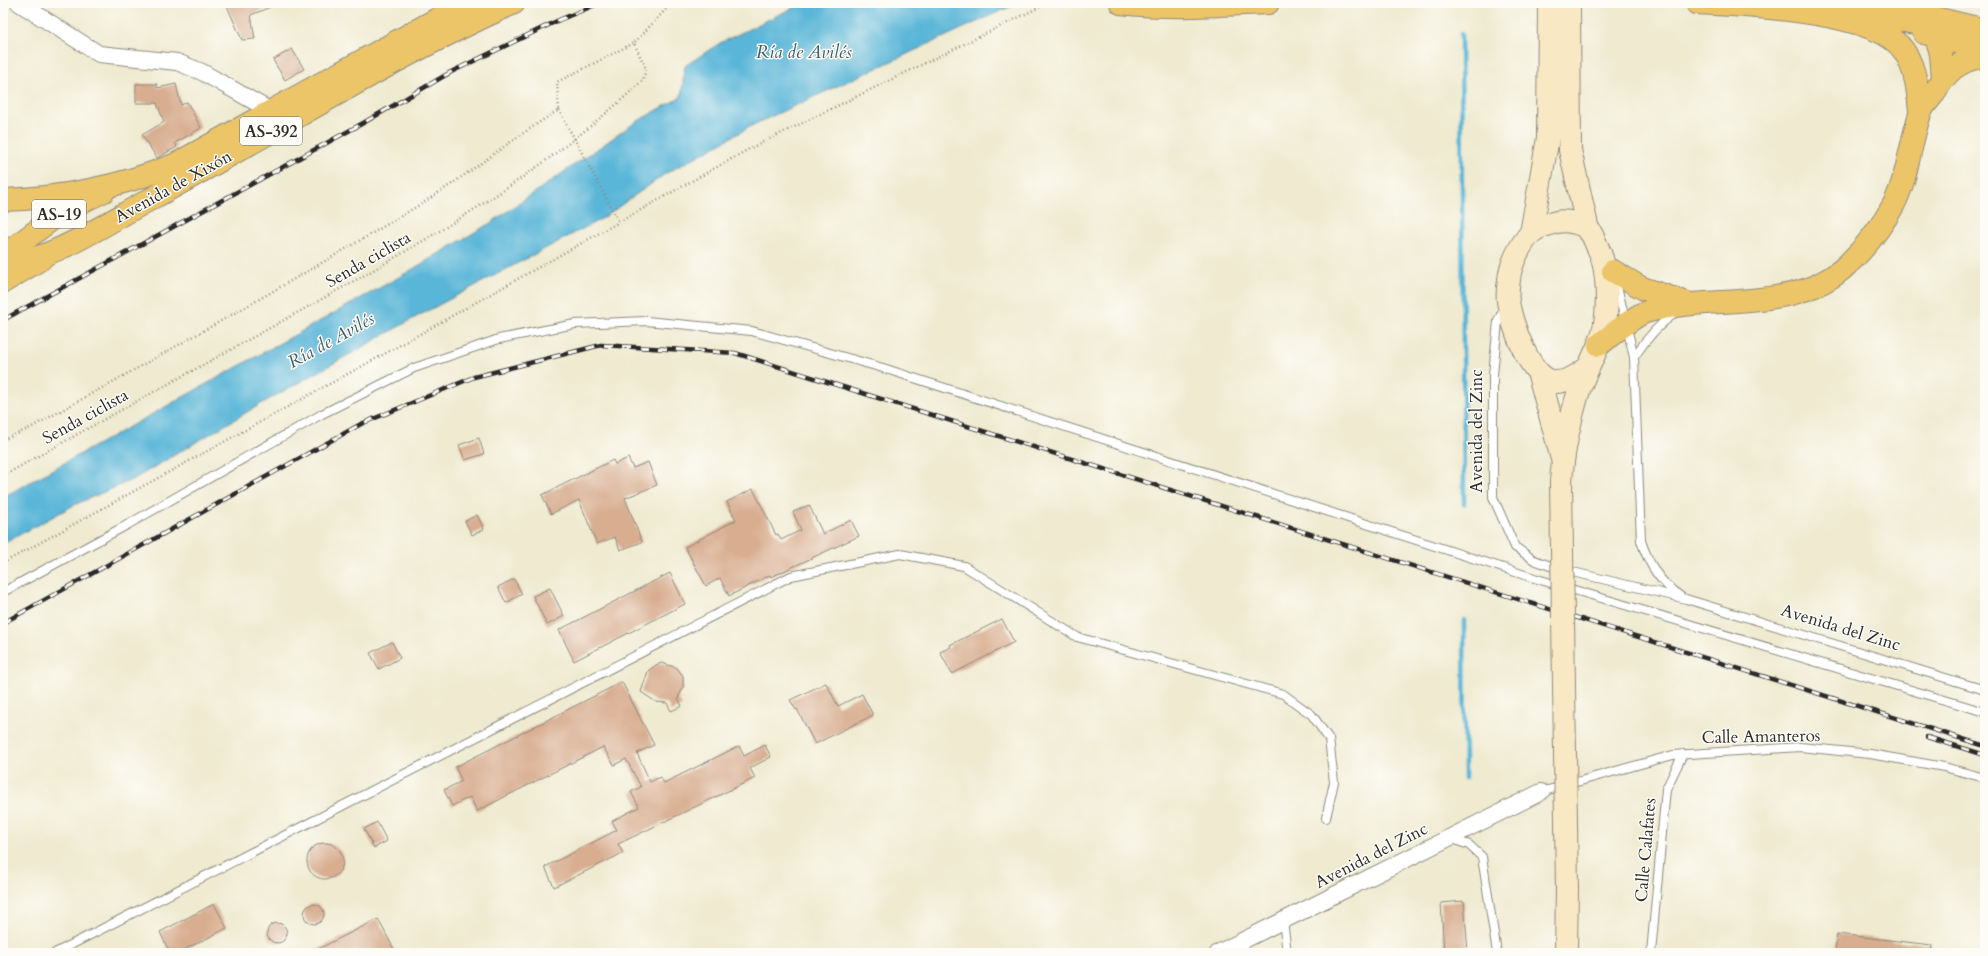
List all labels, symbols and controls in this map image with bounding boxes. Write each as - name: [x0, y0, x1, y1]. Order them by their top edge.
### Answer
- water label: Ría de Avilés: [756, 40, 852, 65]
- road number: AS-392: [240, 117, 302, 145]
- street label: Avenida de Xixón: [111, 145, 236, 228]
- road number: AS-19: [32, 200, 86, 228]
- street label: Senda ciclista: [322, 225, 416, 293]
- water label: Ría de Avilés: [283, 306, 379, 375]
- street label: Avenida del Zinc: [1465, 369, 1488, 493]
- street label: Senda ciclista: [38, 383, 133, 449]
- street label: Avenida del Zinc: [1778, 598, 1904, 657]
- street label: Calle Amanteros: [1701, 724, 1821, 749]
- street label: Calle Calafates: [1629, 797, 1662, 903]
- street label: Avenida del Zinc: [1311, 817, 1432, 894]

